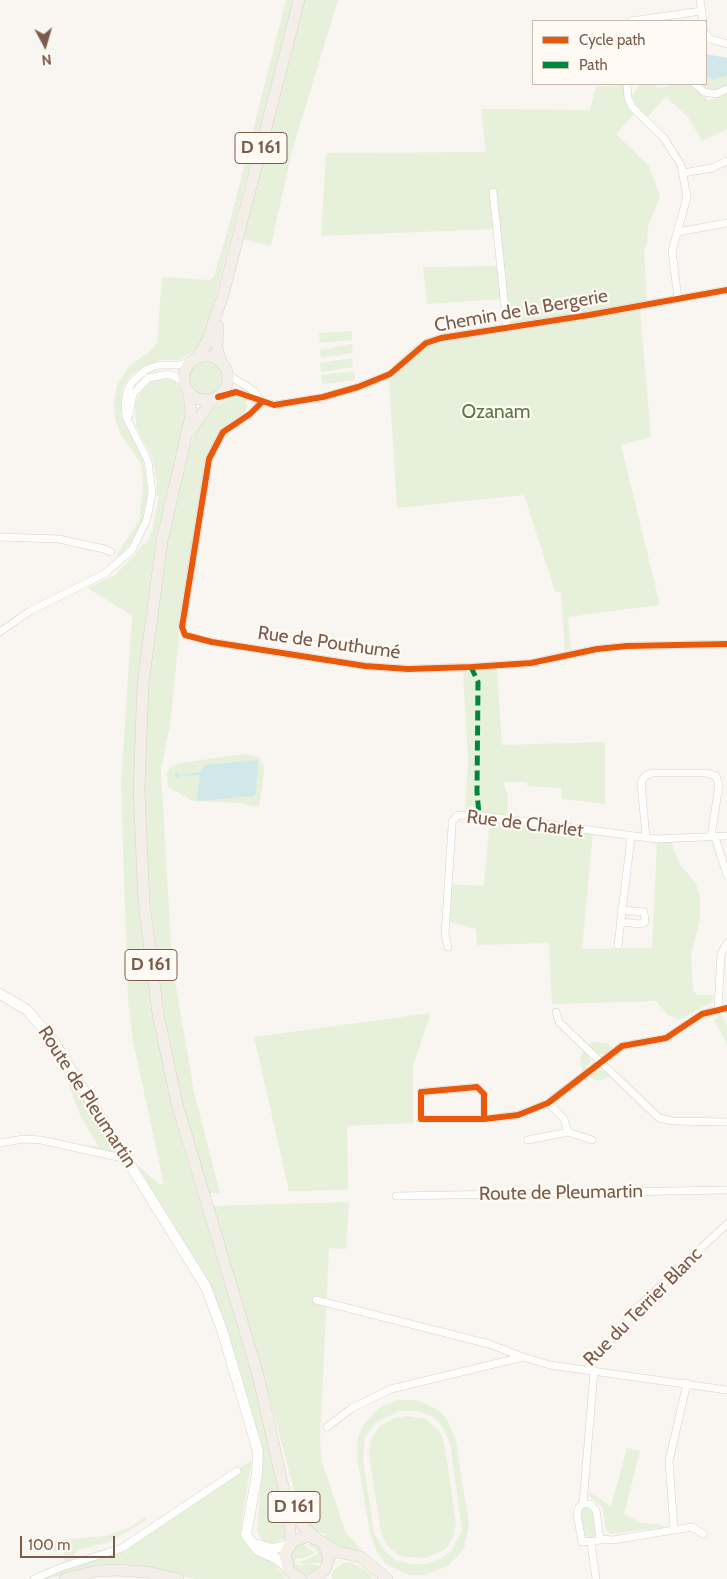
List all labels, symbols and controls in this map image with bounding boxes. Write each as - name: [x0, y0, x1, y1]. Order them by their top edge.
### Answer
- north arrow: [20, 20, 70, 70]
- legend: [532, 20, 707, 85]
- text: Cycle path: [579, 31, 645, 49]
- text: N: [41, 50, 52, 69]
- text: Path: [579, 56, 608, 74]
- road number: D 161: [235, 132, 287, 164]
- street label: Chemin de la Bergerie: [433, 285, 609, 337]
- park label: Ozanam: [462, 401, 530, 423]
- street label: Rue de Pouthumé: [256, 622, 402, 664]
- street label: Rue de Charlet: [465, 806, 585, 842]
- road number: D 161: [125, 950, 177, 980]
- street label: Route de Pleumartin: [33, 1022, 141, 1172]
- street label: Route de Pleumartin: [479, 1180, 643, 1206]
- street label: Rue du Terrier Blanc: [579, 1243, 707, 1371]
- road number: D 161: [268, 1491, 320, 1522]
- scale bar: [22, 1526, 118, 1558]
- text: 100 m: [28, 1536, 70, 1554]

